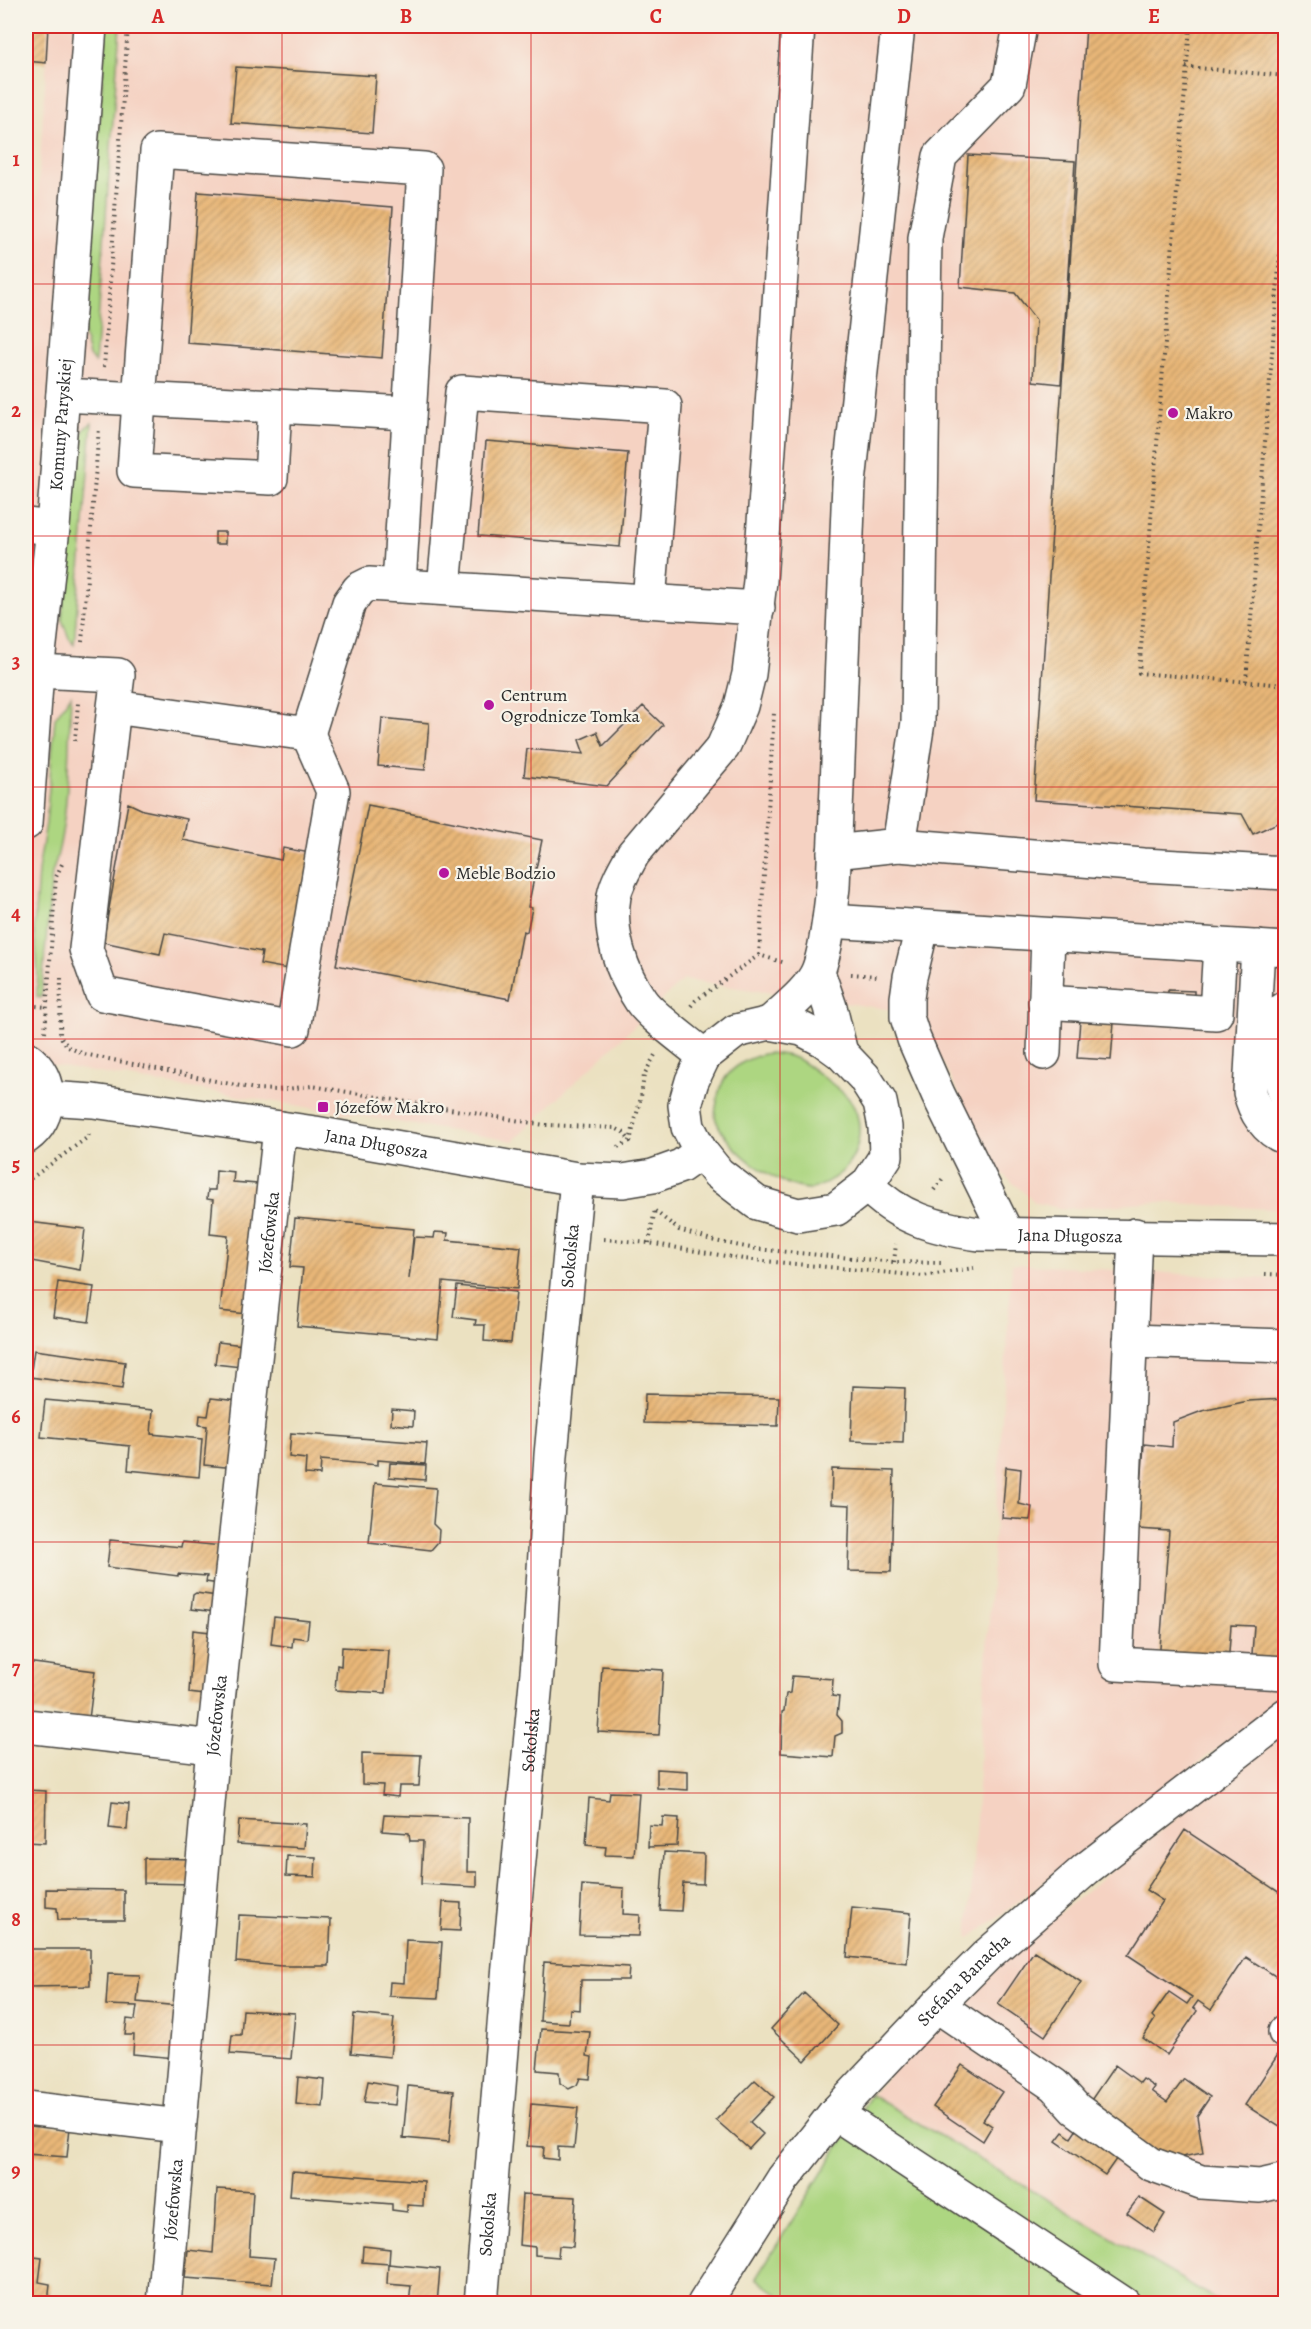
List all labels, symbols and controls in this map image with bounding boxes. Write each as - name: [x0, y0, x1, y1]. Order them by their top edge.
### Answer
- text: A: [151, 3, 165, 30]
- text: B: [400, 3, 412, 30]
- text: C: [650, 3, 662, 30]
- text: D: [897, 3, 911, 30]
- text: E: [1148, 3, 1160, 30]
- text: 1: [12, 146, 20, 173]
- street label: Komuny Paryskiej: [44, 358, 77, 492]
- text: 2: [11, 397, 21, 424]
- place label: Makro: [1185, 401, 1233, 425]
- marker: Makro: [1166, 406, 1180, 420]
- text: 3: [12, 648, 20, 675]
- place label: Centrum Ogrodnicze Tomka: [501, 683, 641, 728]
- marker: Centrum Ogrodnicze Tomka: [482, 698, 496, 712]
- place label: Meble Bodzio: [456, 861, 556, 885]
- marker: Meble Bodzio: [437, 866, 451, 880]
- text: 4: [11, 900, 21, 927]
- place label: Józefów Makro: [335, 1095, 444, 1119]
- marker: Józefów Makro: [316, 1100, 330, 1114]
- street label: Jana Długosza: [323, 1123, 431, 1165]
- text: 5: [12, 1151, 20, 1178]
- street label: Józefowska: [252, 1190, 285, 1274]
- street label: Sokolska: [555, 1222, 585, 1289]
- street label: Jana Długosza: [1017, 1223, 1123, 1248]
- text: 6: [11, 1403, 21, 1430]
- text: 7: [12, 1654, 21, 1681]
- street label: Józefowska: [200, 1673, 233, 1757]
- street label: Sokolska: [515, 1706, 546, 1773]
- text: 8: [11, 1906, 21, 1933]
- street label: Stefana Banacha: [911, 1928, 1016, 2031]
- text: 9: [11, 2157, 21, 2184]
- street label: Józefowska: [158, 2157, 189, 2241]
- street label: Sokolska: [473, 2191, 502, 2257]

